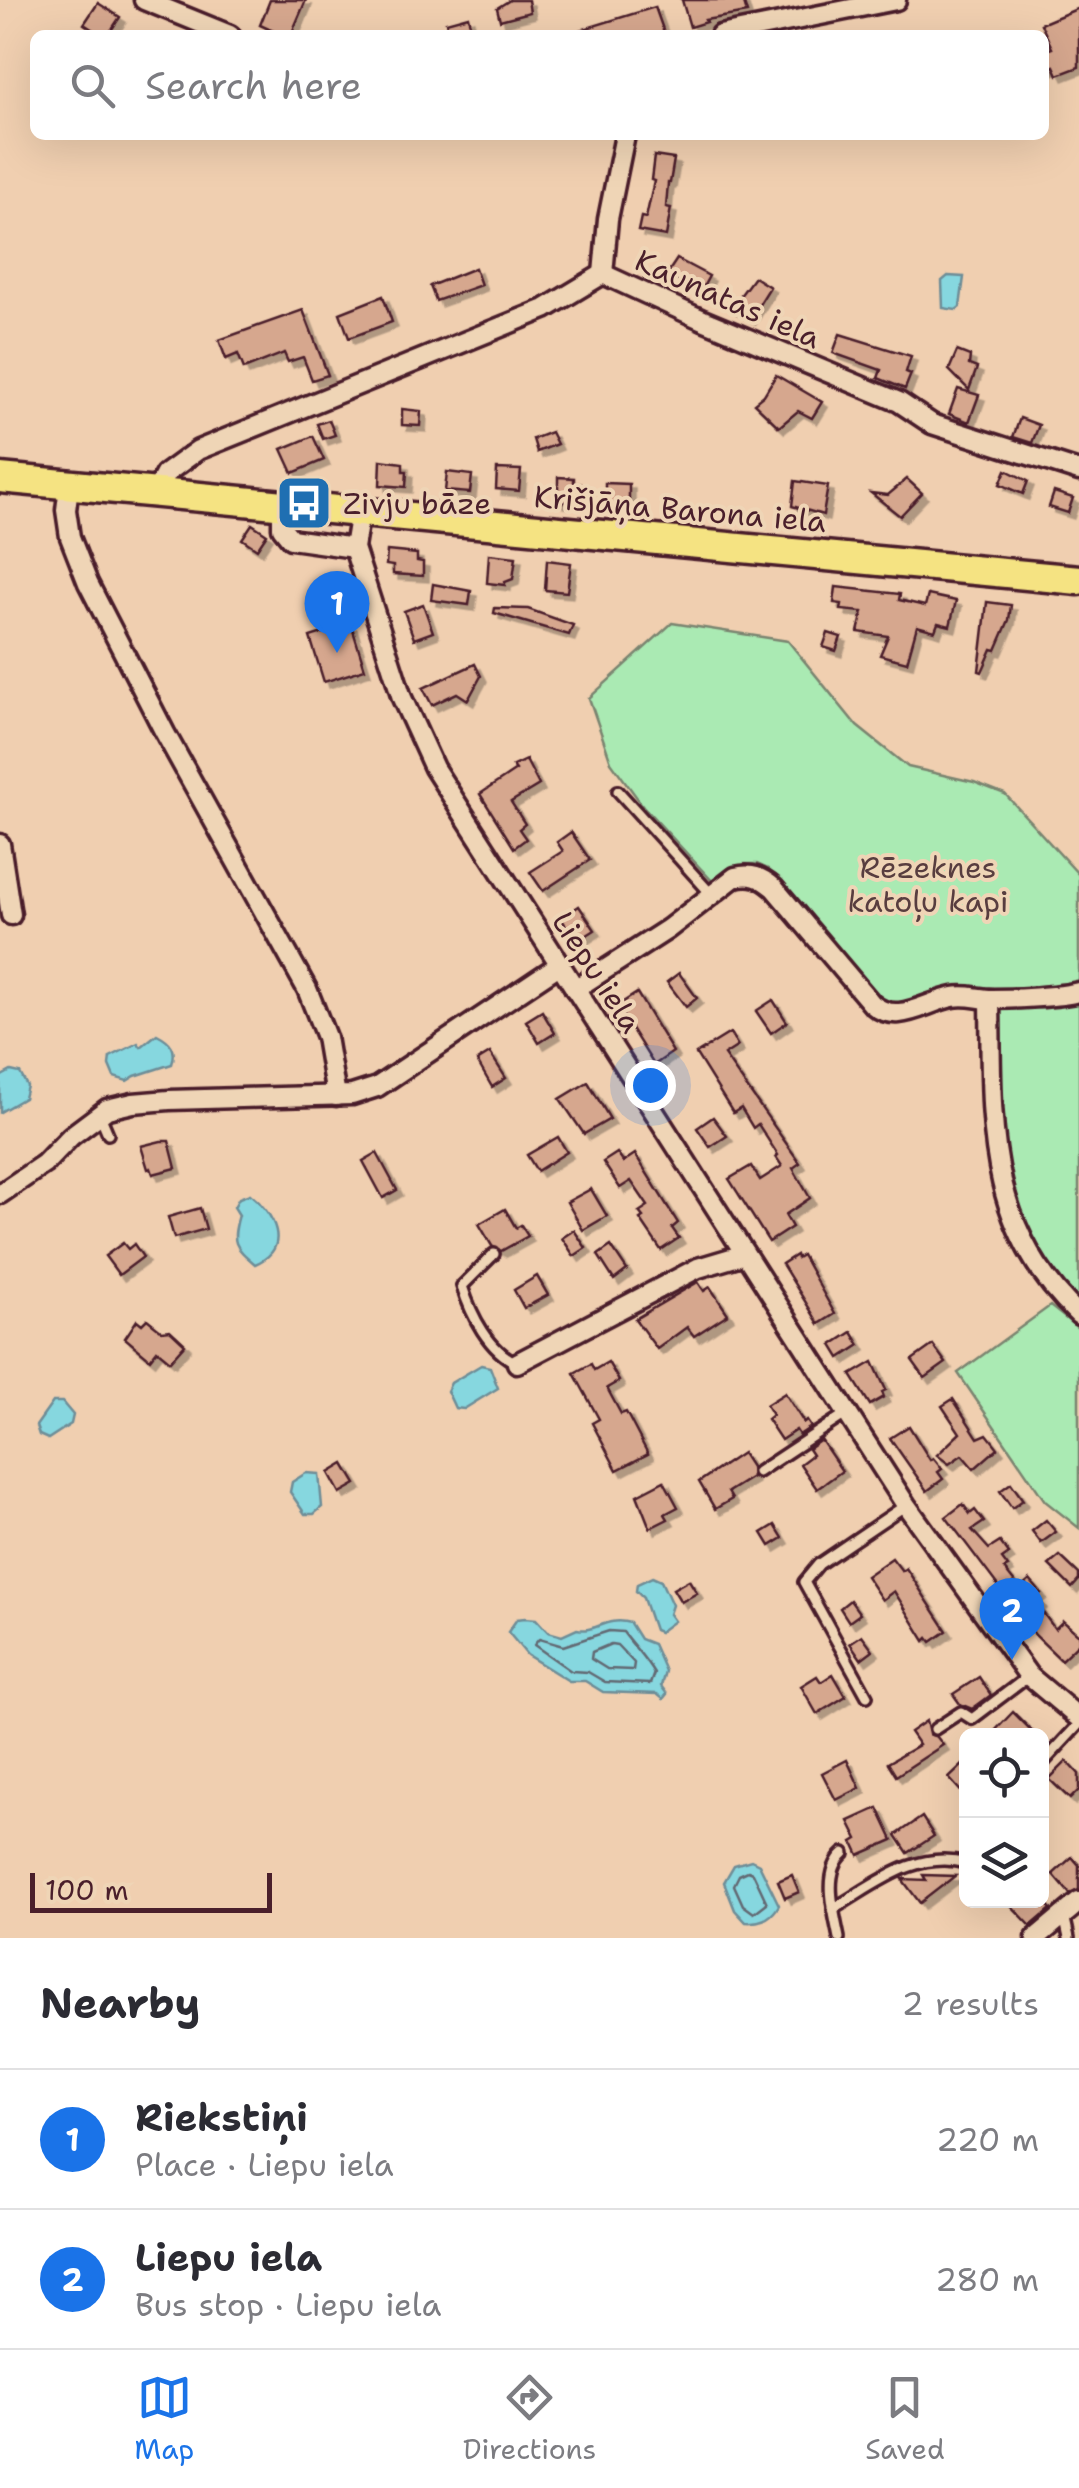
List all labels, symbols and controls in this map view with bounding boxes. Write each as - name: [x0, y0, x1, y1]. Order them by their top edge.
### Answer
- search box: [30, 30, 1049, 140]
- icon: search: [65, 58, 120, 113]
- text: Search here: [145, 60, 362, 111]
- street label: Kaunatas iela: [629, 240, 828, 358]
- bus stop icon: Zivju bāze: [274, 473, 334, 533]
- street label: Krišjāņa Barona iela: [532, 476, 828, 542]
- place label: Zivju bāze: [343, 483, 491, 524]
- pin: 1: [304, 570, 370, 653]
- park label: Rēzeknes katoļu kapi: [848, 847, 1008, 922]
- street label: Liepu iela: [542, 903, 652, 1041]
- your location: [625, 1060, 676, 1111]
- pin: 2: [980, 1578, 1044, 1660]
- map controls: [959, 1728, 1049, 1908]
- button: locate: [959, 1728, 1049, 1818]
- button: layers: [959, 1818, 1049, 1908]
- scale bar: [30, 1868, 272, 1912]
- text: 100 m: [45, 1871, 129, 1909]
- text: Nearby: [40, 1975, 200, 2031]
- text: 2 results: [902, 1982, 1039, 2025]
- text: Riekstiņi: [135, 2092, 308, 2143]
- text: 1: [65, 2118, 80, 2161]
- text: 220 m: [936, 2118, 1039, 2161]
- text: Place · Liepu iela: [135, 2143, 394, 2186]
- text: Liepu iela: [135, 2232, 322, 2283]
- text: 2: [61, 2258, 84, 2301]
- text: 280 m: [935, 2258, 1039, 2301]
- text: Bus stop · Liepu iela: [135, 2283, 441, 2326]
- tab: Map: [134, 2370, 194, 2468]
- tab: Directions: [463, 2370, 596, 2468]
- tab: Saved: [865, 2370, 945, 2468]

